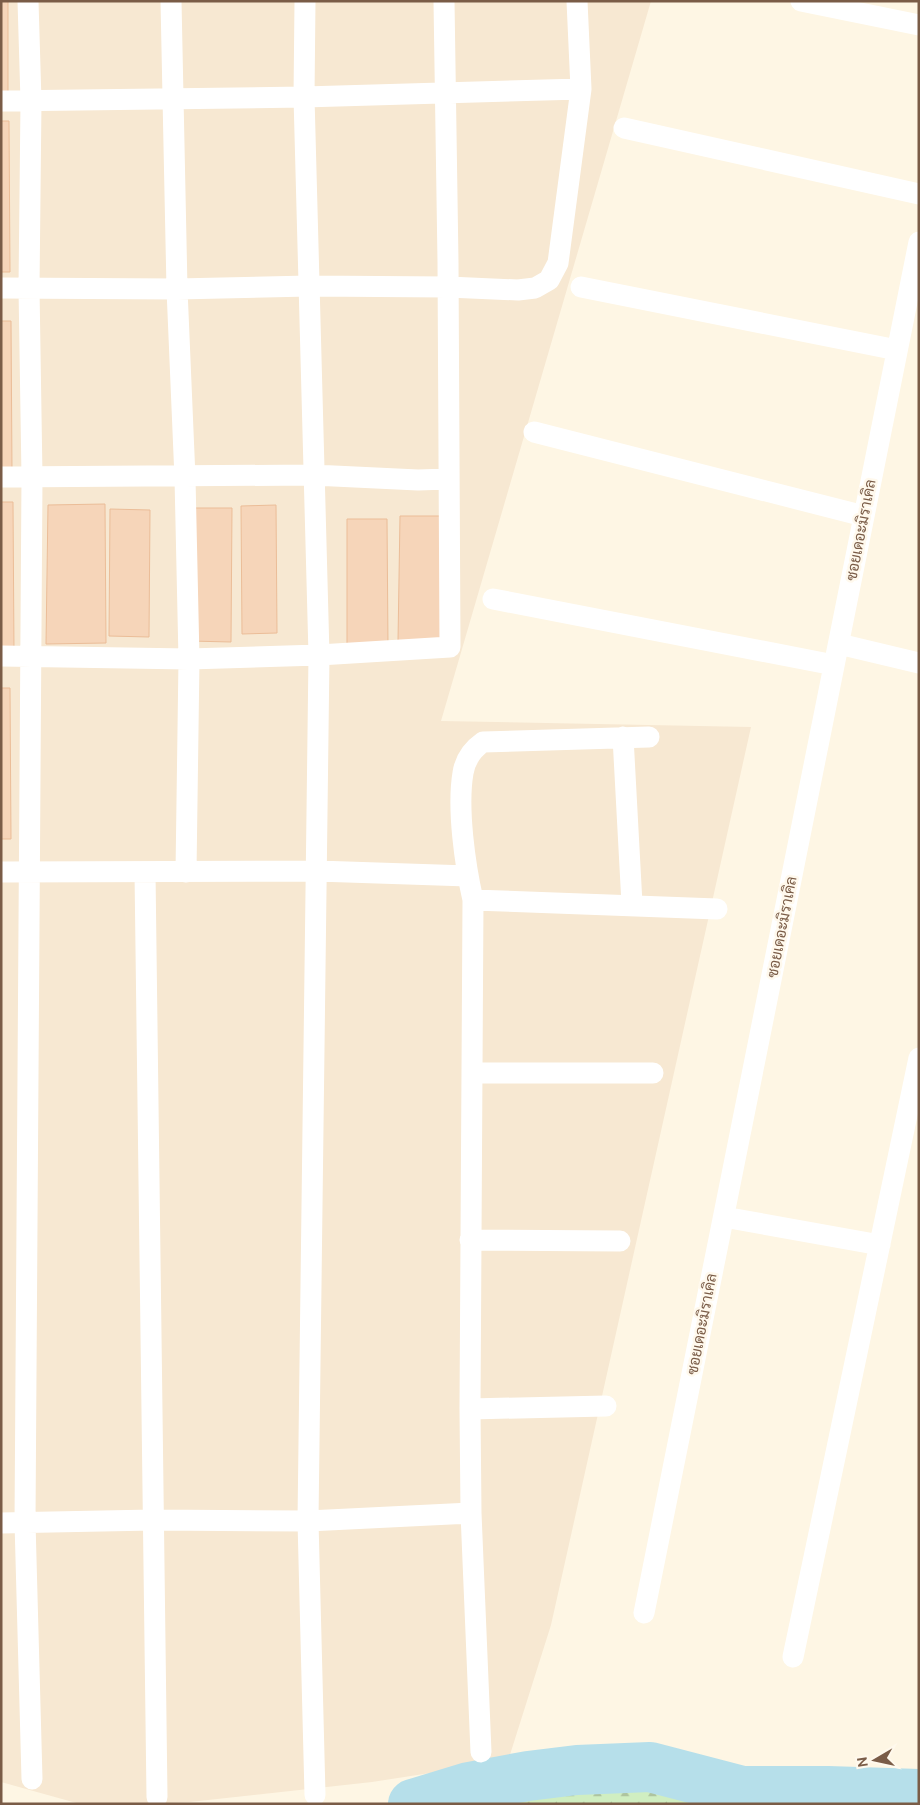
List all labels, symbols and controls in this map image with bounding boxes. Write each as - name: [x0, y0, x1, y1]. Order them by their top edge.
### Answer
- street label: ซอยเดอะมิราเคิล: [842, 478, 879, 582]
- street label: ซอยเดอะมิราเคิล: [763, 875, 800, 979]
- street label: ซอยเดอะมิราเคิล: [683, 1272, 720, 1376]
- north arrow: [850, 1735, 900, 1785]
- text: N: [853, 1756, 871, 1768]

